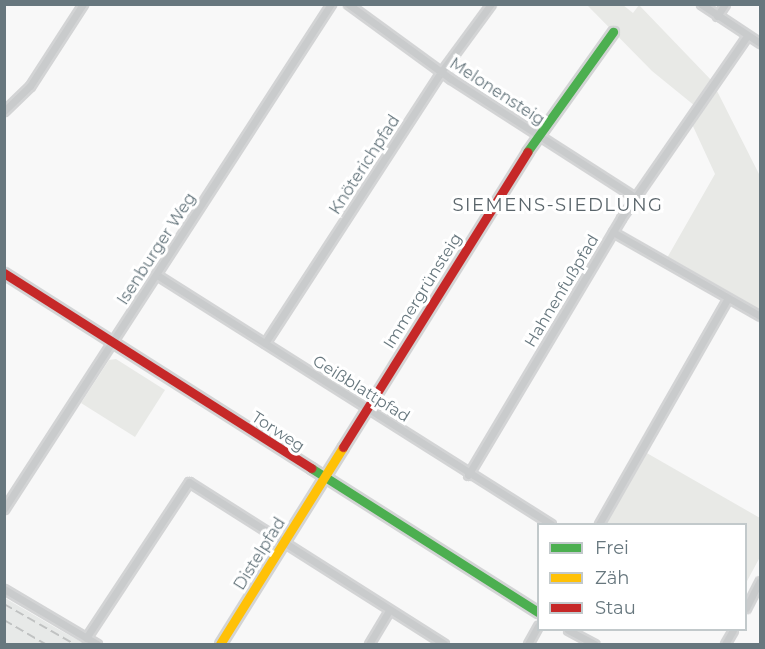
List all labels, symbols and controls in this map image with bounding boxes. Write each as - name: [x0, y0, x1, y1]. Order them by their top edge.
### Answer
- street label: Melonensteig: [446, 54, 548, 130]
- street label: Knöterichpfad: [326, 112, 404, 218]
- street label: Isenburger Weg: [114, 189, 200, 309]
- district label: SIEMENS-SIEDLUNG: [453, 194, 663, 216]
- street label: Immergrünsteig: [380, 230, 466, 352]
- street label: Hahnenfußpfad: [521, 231, 603, 351]
- street label: Geißblattpfad: [309, 352, 413, 426]
- street label: Torweg: [248, 408, 308, 456]
- street label: Distelpfad: [230, 514, 290, 594]
- legend: [537, 523, 747, 631]
- text: Frei: [595, 537, 629, 559]
- text: Zäh: [595, 567, 630, 589]
- text: Stau: [595, 597, 636, 619]

